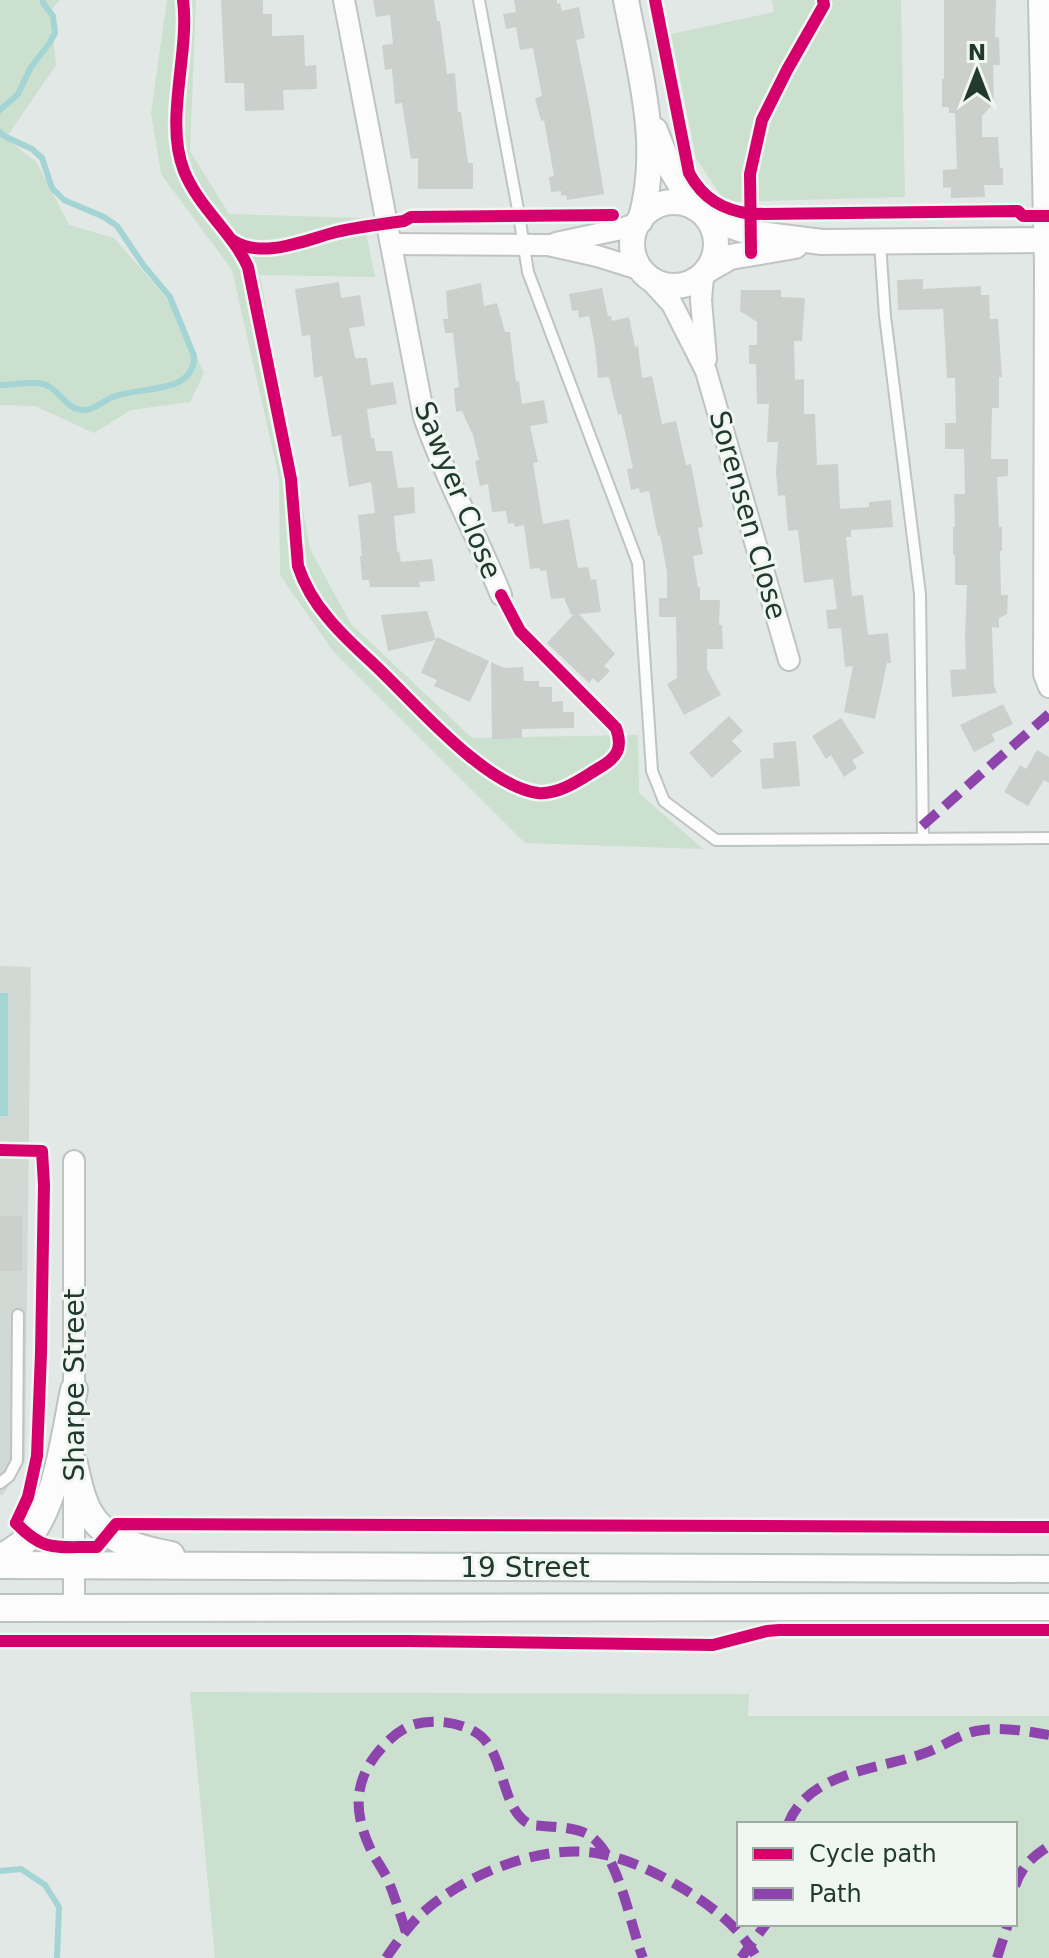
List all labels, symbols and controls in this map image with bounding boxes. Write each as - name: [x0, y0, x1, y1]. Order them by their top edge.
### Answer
- north arrow: [937, 32, 1017, 112]
- text: N: [968, 40, 986, 65]
- street label: Sawyer Close: [407, 397, 509, 583]
- street label: Sorensen Close: [702, 407, 794, 623]
- street label: Sharpe Street: [58, 1288, 91, 1482]
- street label: 19 Street: [460, 1551, 590, 1584]
- legend: [737, 1822, 1017, 1926]
- text: Cycle path: [809, 1840, 937, 1868]
- text: Path: [809, 1880, 862, 1908]

